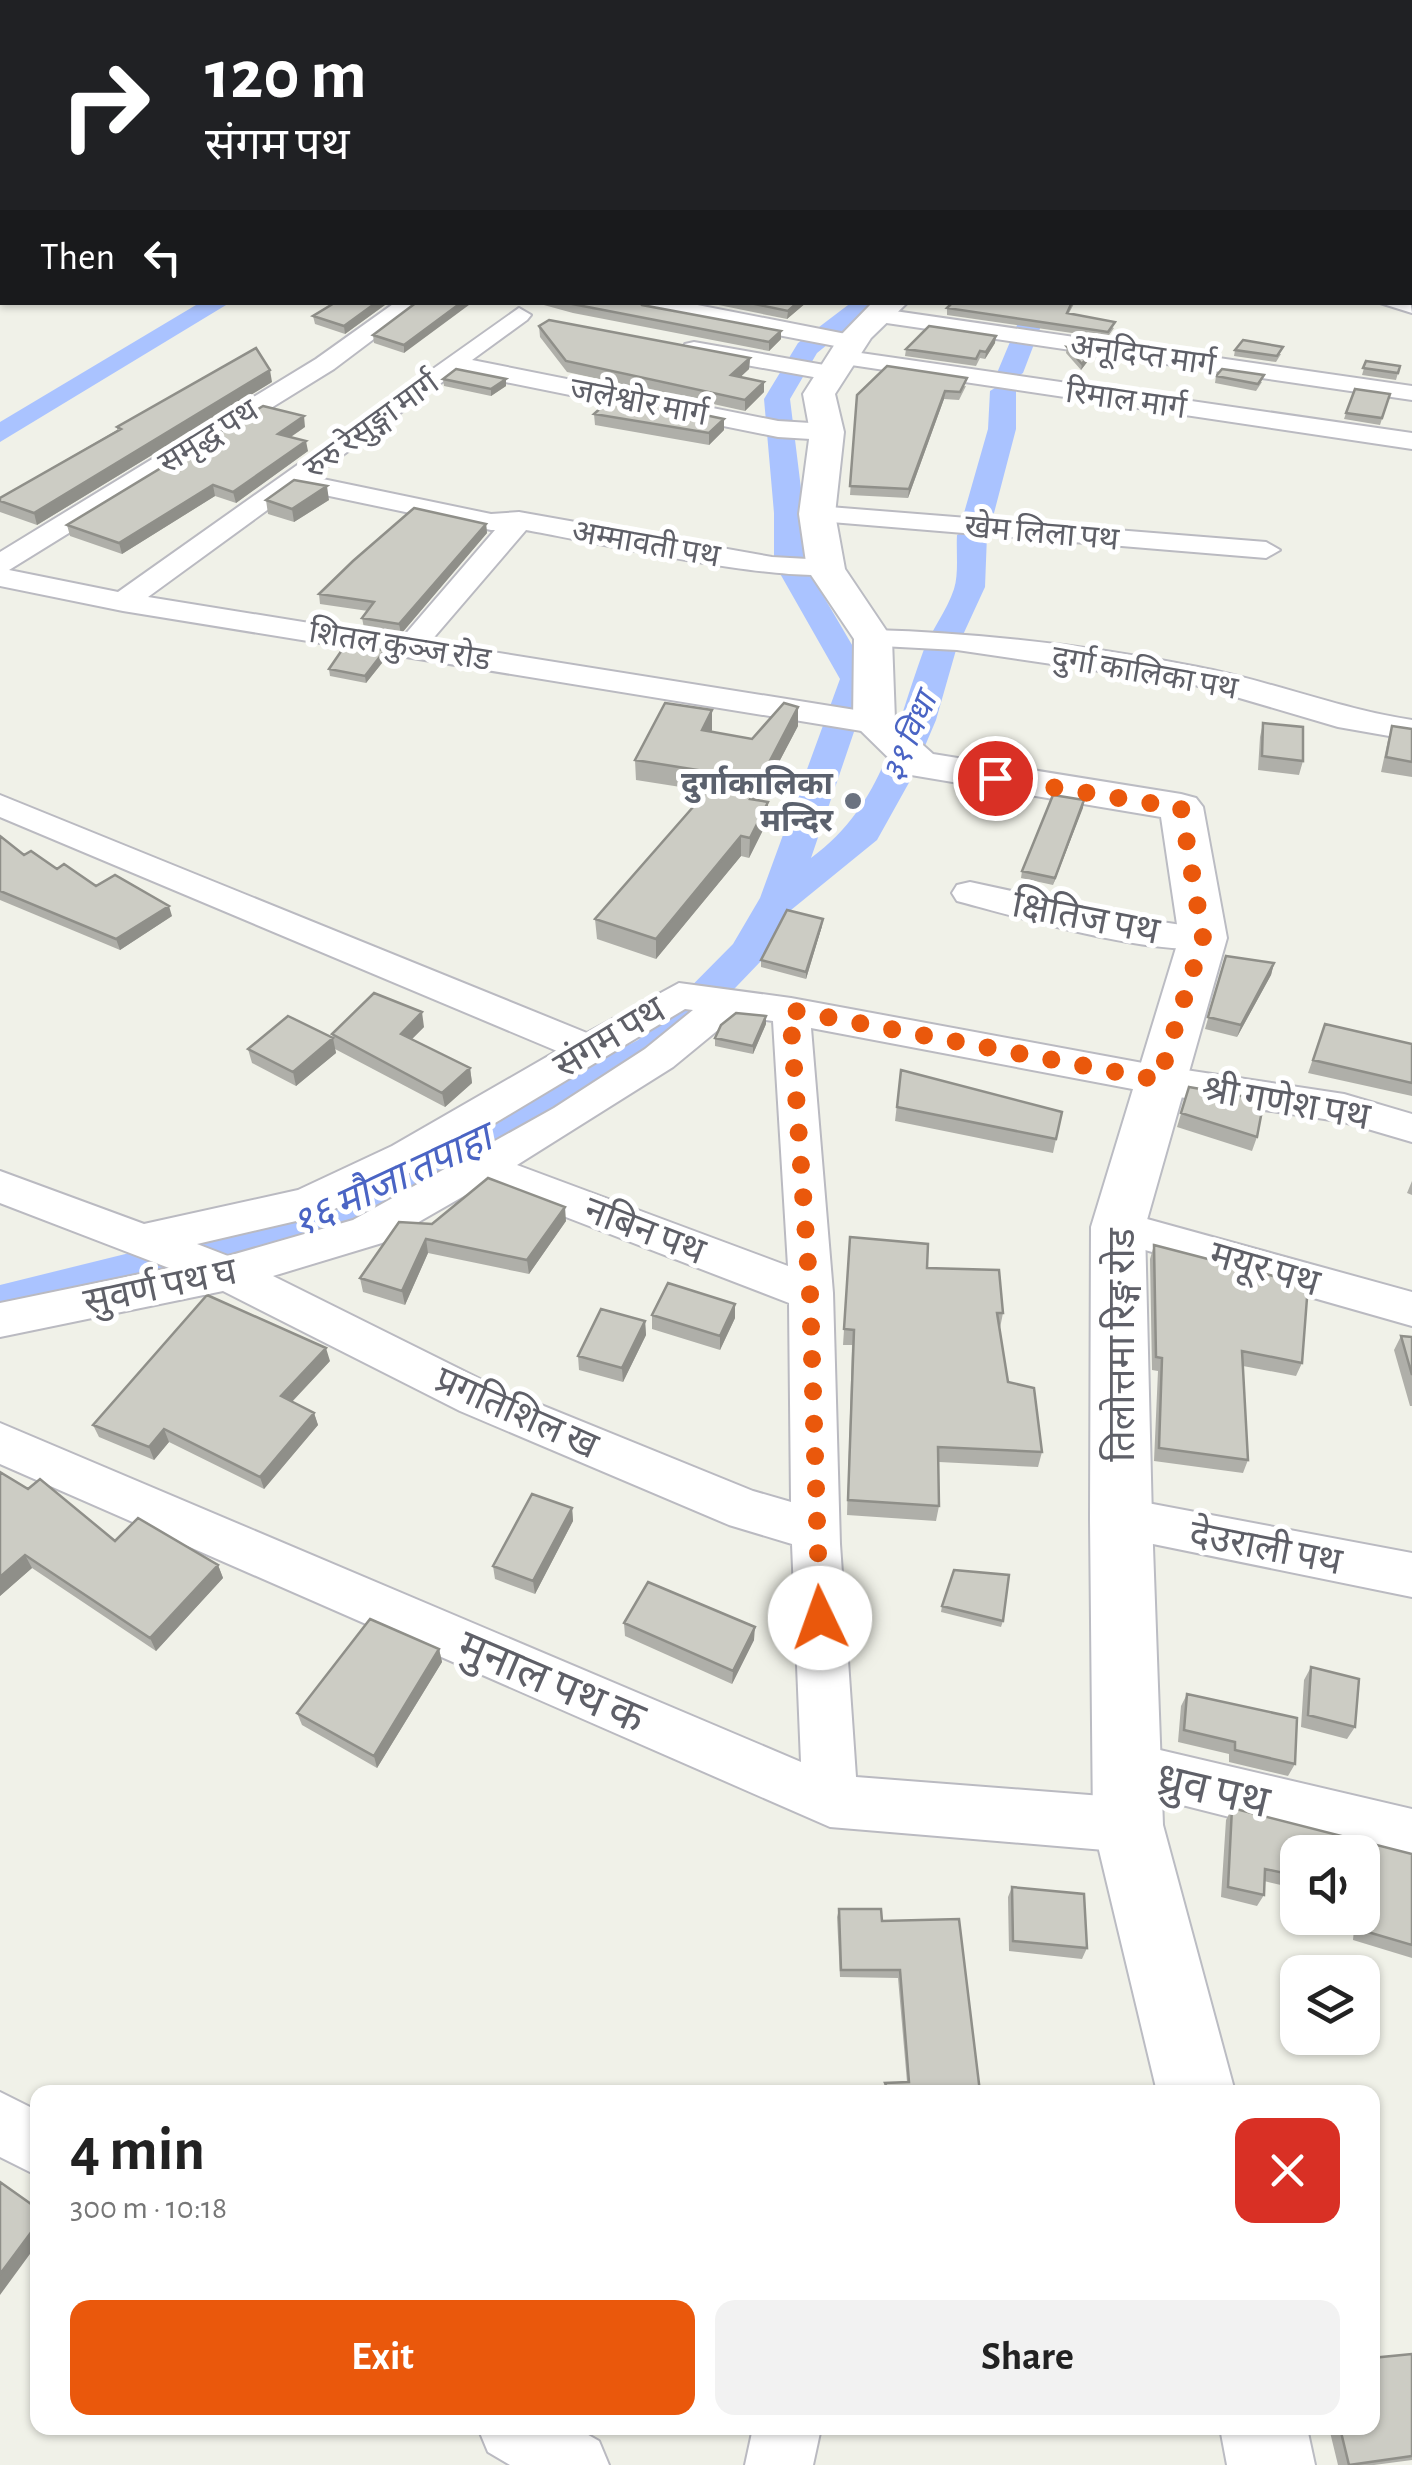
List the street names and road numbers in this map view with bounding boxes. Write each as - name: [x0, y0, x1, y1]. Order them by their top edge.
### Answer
- street label: अनूदिप्त मार्ग: [1068, 326, 1219, 384]
- street label: रुरु रेसुङ्गा मार्ग: [297, 364, 447, 487]
- street label: जलेश्वोर मार्ग: [567, 370, 712, 431]
- street label: रिमाल मार्ग: [1064, 373, 1190, 424]
- street label: समृद्ध पथ: [153, 394, 266, 482]
- street label: खेम लिला पथ: [964, 507, 1121, 556]
- street label: अम्मावती पथ: [569, 512, 723, 573]
- street label: शितल कुञ्ज रोड: [306, 613, 494, 679]
- street label: दुर्गा कालिका पथ: [1049, 638, 1241, 709]
- street label: क्षितिज पथ: [1009, 881, 1164, 952]
- street label: संगम पथ: [547, 989, 673, 1086]
- street label: श्री गणेश पथ: [1199, 1066, 1374, 1138]
- street label: नबिन पथ: [579, 1187, 712, 1272]
- street label: तिलोत्तमा रिङ्ग रोड: [1099, 1228, 1142, 1462]
- street label: मयूर पथ: [1204, 1236, 1324, 1307]
- street label: सुवर्ण पथ घ: [80, 1248, 241, 1325]
- street label: प्रगतिशिल ख: [429, 1357, 606, 1467]
- street label: देउराली पथ: [1186, 1511, 1347, 1582]
- street label: मुनाल पथ क: [450, 1624, 652, 1747]
- street label: ध्रुव पथ: [1151, 1757, 1274, 1830]

